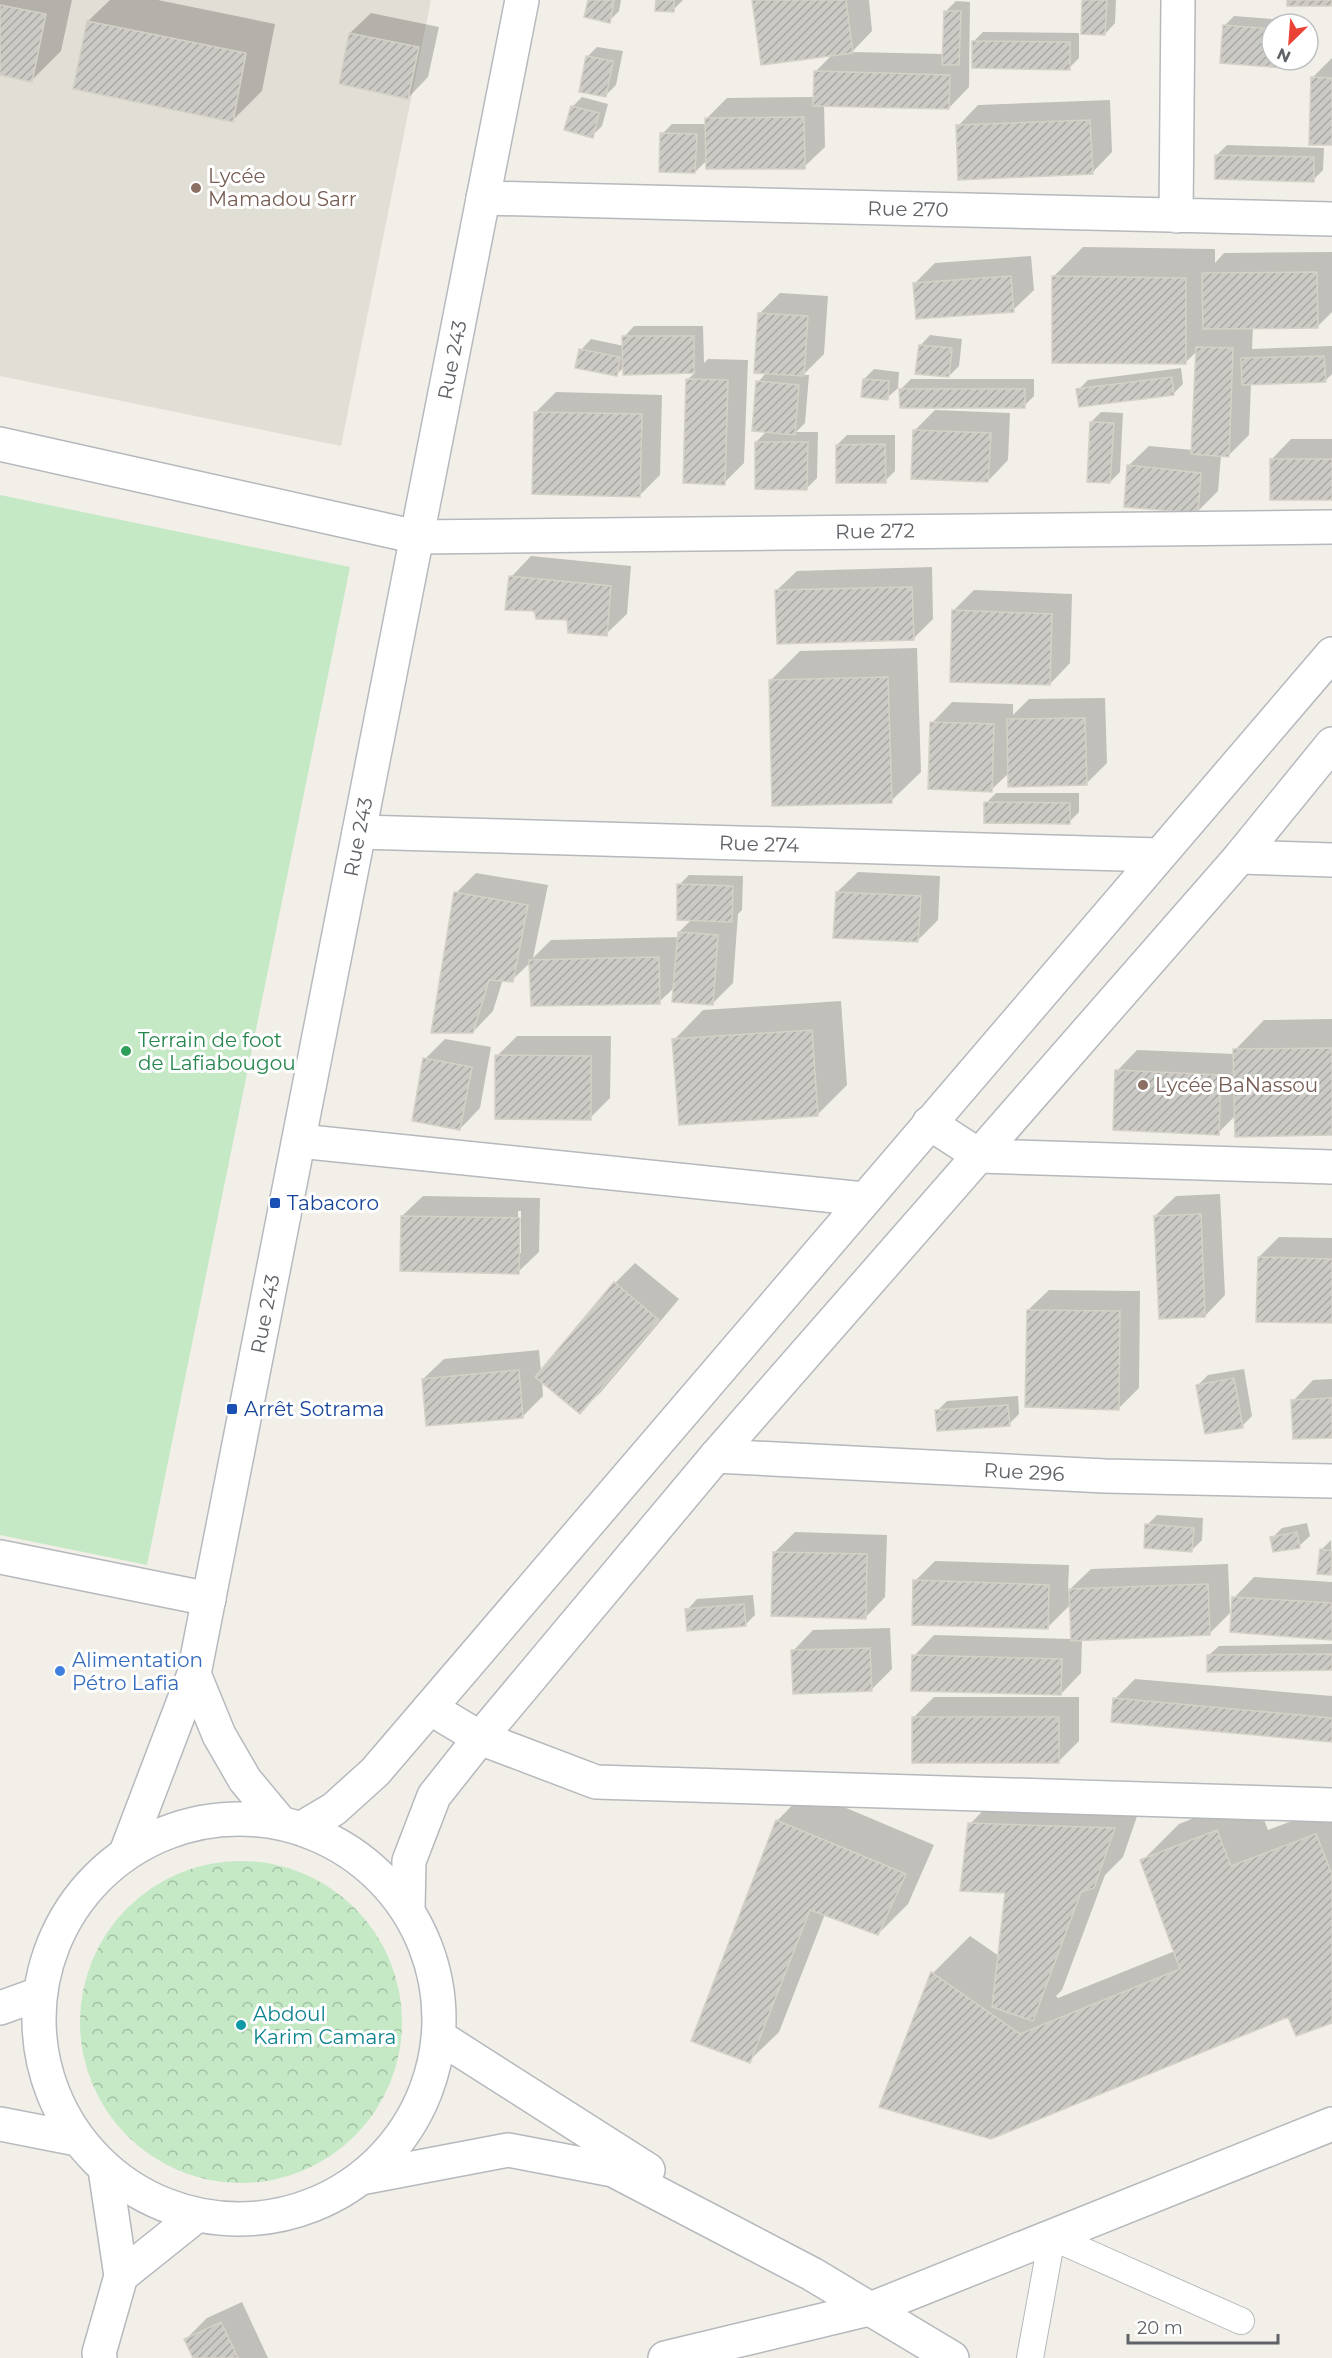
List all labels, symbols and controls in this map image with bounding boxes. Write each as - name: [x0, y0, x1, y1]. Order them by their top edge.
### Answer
- north arrow: [1260, 12, 1320, 72]
- text: N: [1274, 44, 1294, 66]
- place label: Lycée Mamadou Sarr: [208, 164, 357, 211]
- marker: Lycée Mamadou Sarr: [189, 181, 203, 195]
- street label: Rue 270: [867, 196, 949, 222]
- street label: Rue 243: [433, 318, 471, 402]
- street label: Rue 272: [835, 518, 915, 544]
- street label: Rue 243: [339, 795, 377, 879]
- street label: Rue 274: [718, 831, 800, 857]
- place label: Terrain de foot de Lafiabougou: [138, 1028, 296, 1075]
- marker: Terrain de foot de Lafiabougou: [119, 1044, 133, 1058]
- place label: Lycée BaNassou: [1155, 1073, 1318, 1097]
- marker: Lycée BaNassou: [1136, 1078, 1150, 1092]
- place label: Tabacoro: [287, 1191, 379, 1215]
- marker: Tabacoro: [268, 1196, 282, 1210]
- street label: Rue 243: [246, 1272, 284, 1356]
- place label: Arrêt Sotrama: [244, 1397, 384, 1421]
- marker: Arrêt Sotrama: [225, 1402, 239, 1416]
- street label: Rue 296: [983, 1458, 1065, 1486]
- place label: Alimentation Pétro Lafia: [72, 1648, 203, 1695]
- marker: Alimentation Pétro Lafia: [53, 1664, 67, 1678]
- place label: Abdoul Karim Camara: [253, 2002, 396, 2049]
- marker: Abdoul Karim Camara: [234, 2018, 248, 2032]
- scale bar: [1128, 2307, 1278, 2345]
- text: 20 m: [1137, 2317, 1183, 2339]

